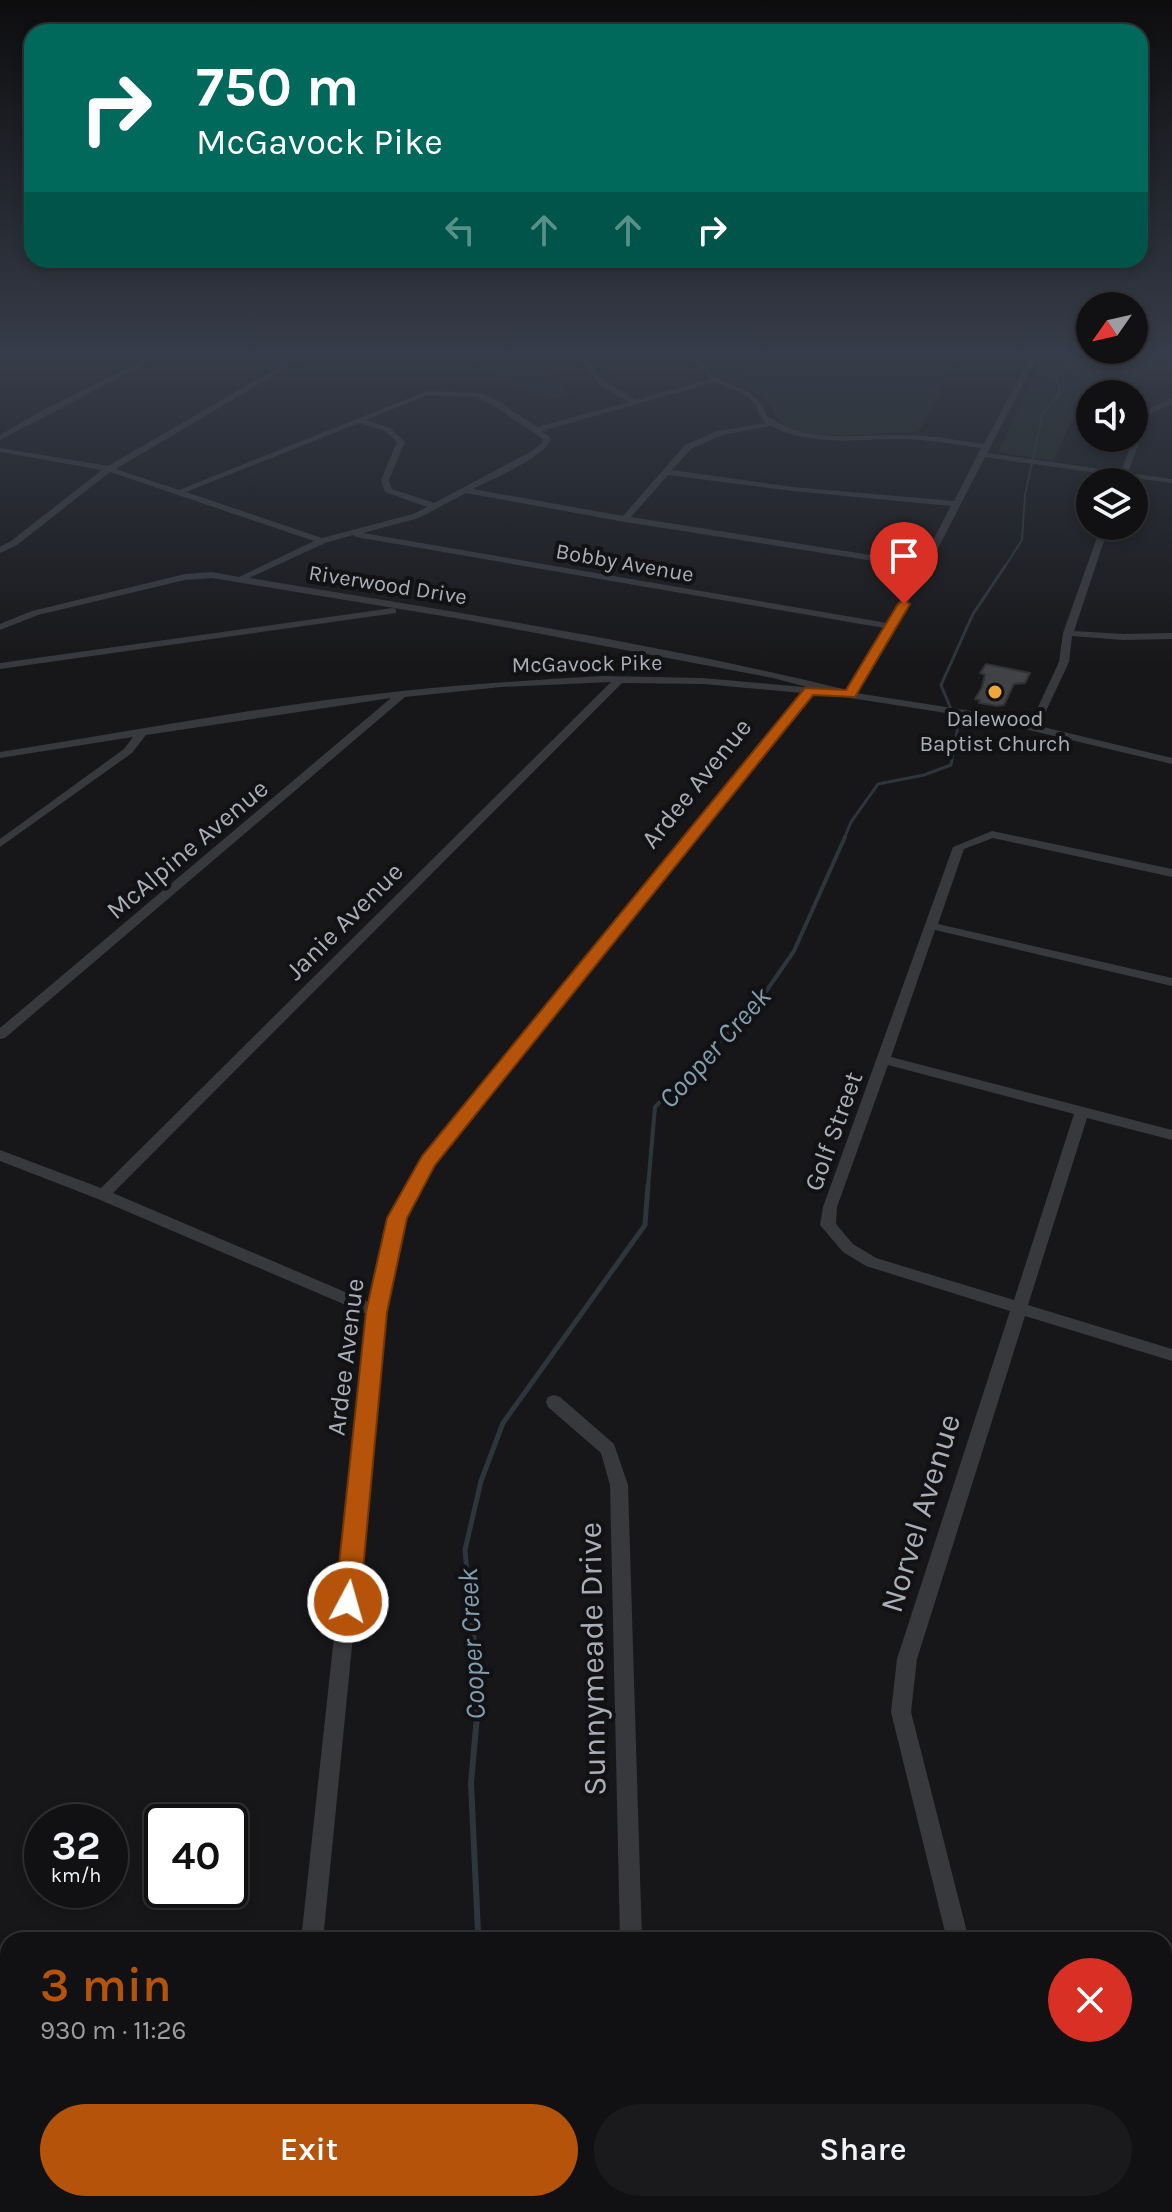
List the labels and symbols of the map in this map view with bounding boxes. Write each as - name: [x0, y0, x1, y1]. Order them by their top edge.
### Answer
- north arrow: [1076, 292, 1148, 364]
- pin: [870, 522, 938, 604]
- street label: Bobby Avenue: [554, 538, 696, 588]
- street label: Riverwood Drive: [307, 560, 469, 610]
- street label: McGavock Pike: [511, 650, 663, 678]
- marker: Dalewood Baptist Church: [986, 683, 1004, 701]
- place label: Dalewood Baptist Church: [919, 706, 1071, 757]
- street label: Ardee Avenue: [635, 712, 758, 855]
- street label: McAlpine Avenue: [100, 773, 274, 926]
- street label: Janie Avenue: [279, 856, 410, 987]
- water label: Cooper Creek: [651, 979, 778, 1115]
- street label: Golf Street: [798, 1067, 869, 1195]
- street label: Ardee Avenue: [320, 1277, 371, 1437]
- street label: Norvel Avenue: [873, 1410, 968, 1617]
- street label: Sunnymeade Drive: [572, 1522, 613, 1796]
- position arrow: [306, 1560, 390, 1644]
- water label: Cooper Creek: [451, 1567, 492, 1721]
- speed limit sign: 40: [144, 1804, 248, 1908]

